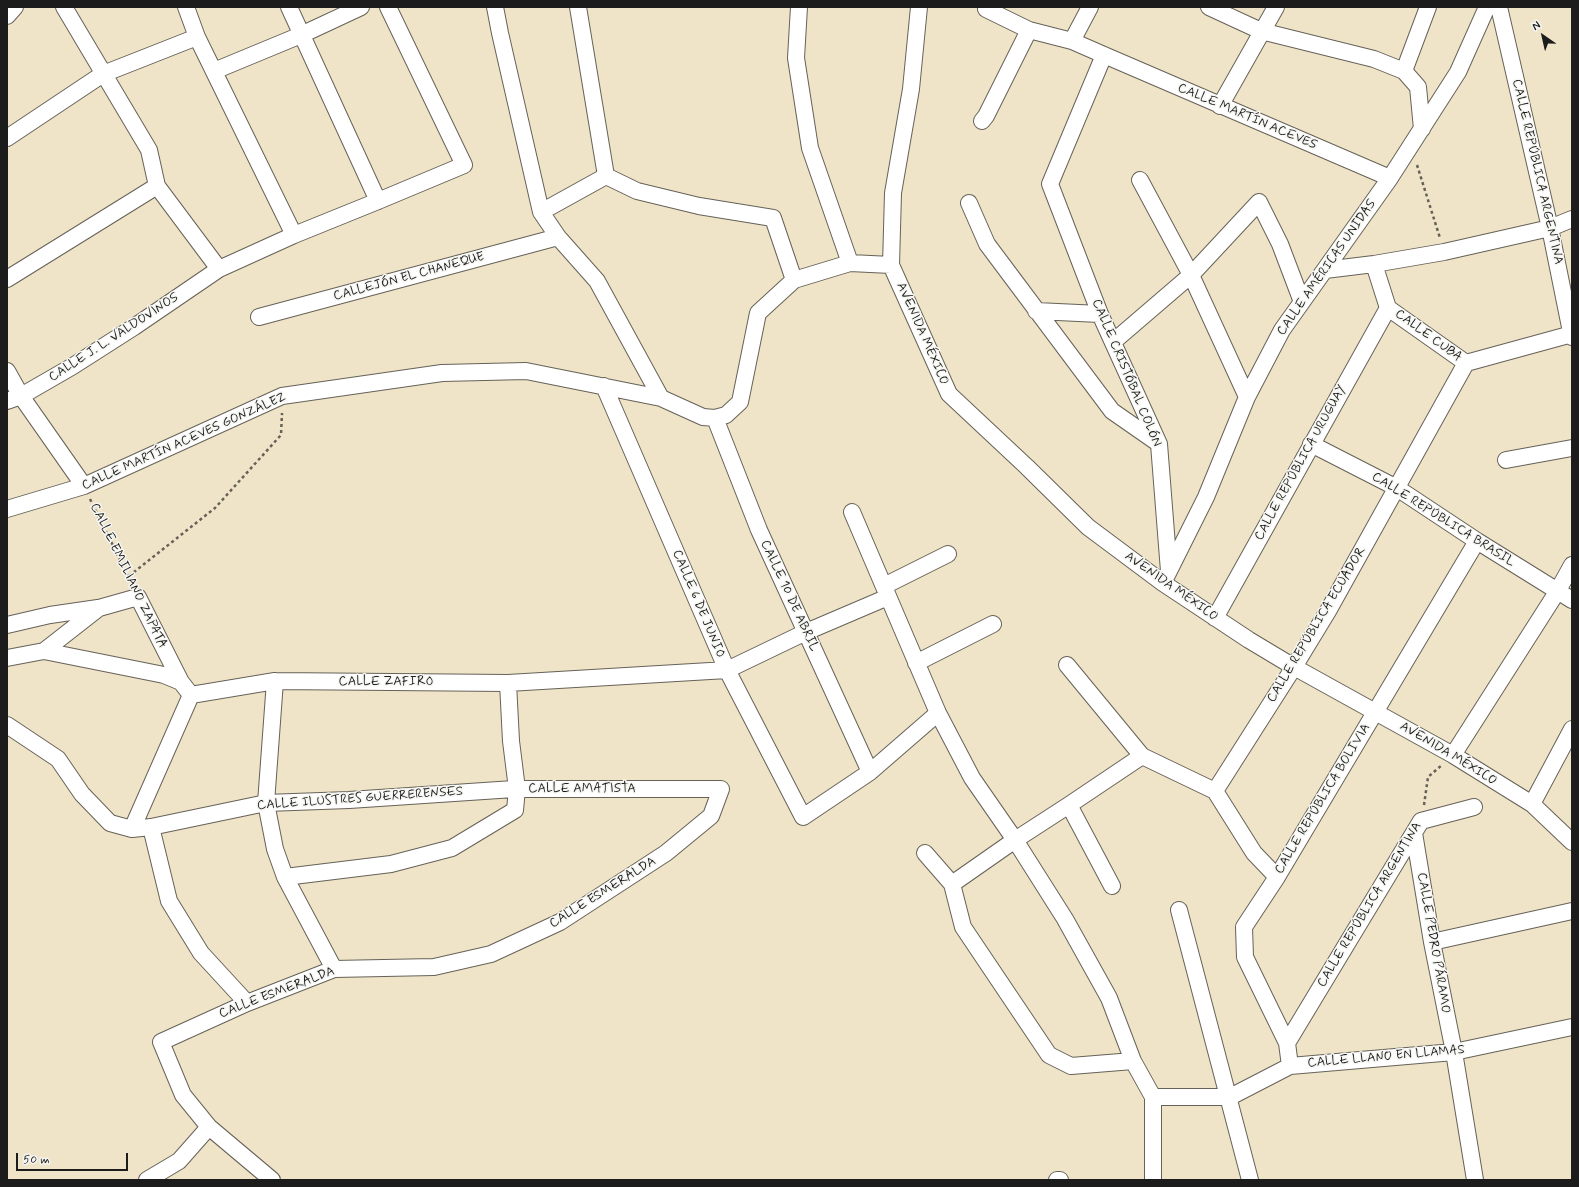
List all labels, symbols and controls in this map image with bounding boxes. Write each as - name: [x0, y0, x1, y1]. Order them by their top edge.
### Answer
- north arrow: [1523, 16, 1563, 56]
- text: N: [1529, 18, 1543, 34]
- street label: CALLE REPÚBLICA ARGENTINA: [1508, 78, 1566, 266]
- street label: CALLE MARTÍN ACEVES: [1175, 81, 1319, 153]
- street label: CALLE AMÉRICAS UNIDAS: [1274, 197, 1380, 339]
- street label: CALLEJÓN EL CHANEQUE: [332, 249, 486, 305]
- street label: AVENIDA MÉXICO: [892, 280, 952, 388]
- street label: CALLE J. L. VALDOVINOS: [46, 290, 182, 386]
- street label: CALLE CRISTÓBAL COLÓN: [1088, 297, 1164, 449]
- street label: CALLE CUBA: [1392, 307, 1464, 365]
- street label: CALLE REPÚBLICA URUGUAY: [1252, 383, 1350, 543]
- street label: CALLE MARTÍN ACEVES GONZÁLEZ: [80, 390, 288, 494]
- street label: CALLE REPÚBLICA BRASIL: [1369, 469, 1517, 571]
- street label: CALLE EMILIANO ZAPATA: [86, 501, 170, 651]
- street label: CALLE 10 DE ABRIL: [756, 538, 822, 654]
- street label: CALLE REPÚBLICA ECUADOR: [1264, 544, 1370, 706]
- street label: CALLE 6 DE JUNIO: [668, 548, 728, 660]
- street label: AVENIDA MÉXICO: [1121, 549, 1221, 625]
- street label: CALLE ZAFIRO: [338, 674, 434, 690]
- street label: AVENIDA MÉXICO: [1397, 719, 1499, 789]
- street label: CALLE REPÚBLICA BOLIVIA: [1272, 721, 1374, 877]
- street label: CALLE AMATISTA: [528, 781, 636, 797]
- street label: CALLE ILUSTRES GUERRERENSES: [257, 784, 463, 814]
- street label: CALLE REPÚBLICA ARGENTINA: [1314, 820, 1426, 990]
- street label: CALLE ESMERALDA: [547, 854, 659, 932]
- street label: CALLE PEDRO PÁRAMO: [1413, 871, 1453, 1015]
- street label: CALLE ESMERALDA: [217, 964, 337, 1022]
- street label: CALLE LLANO EN LLAMAS: [1307, 1042, 1465, 1072]
- scale bar: [18, 1145, 130, 1171]
- text: 50 m: [23, 1152, 50, 1168]

